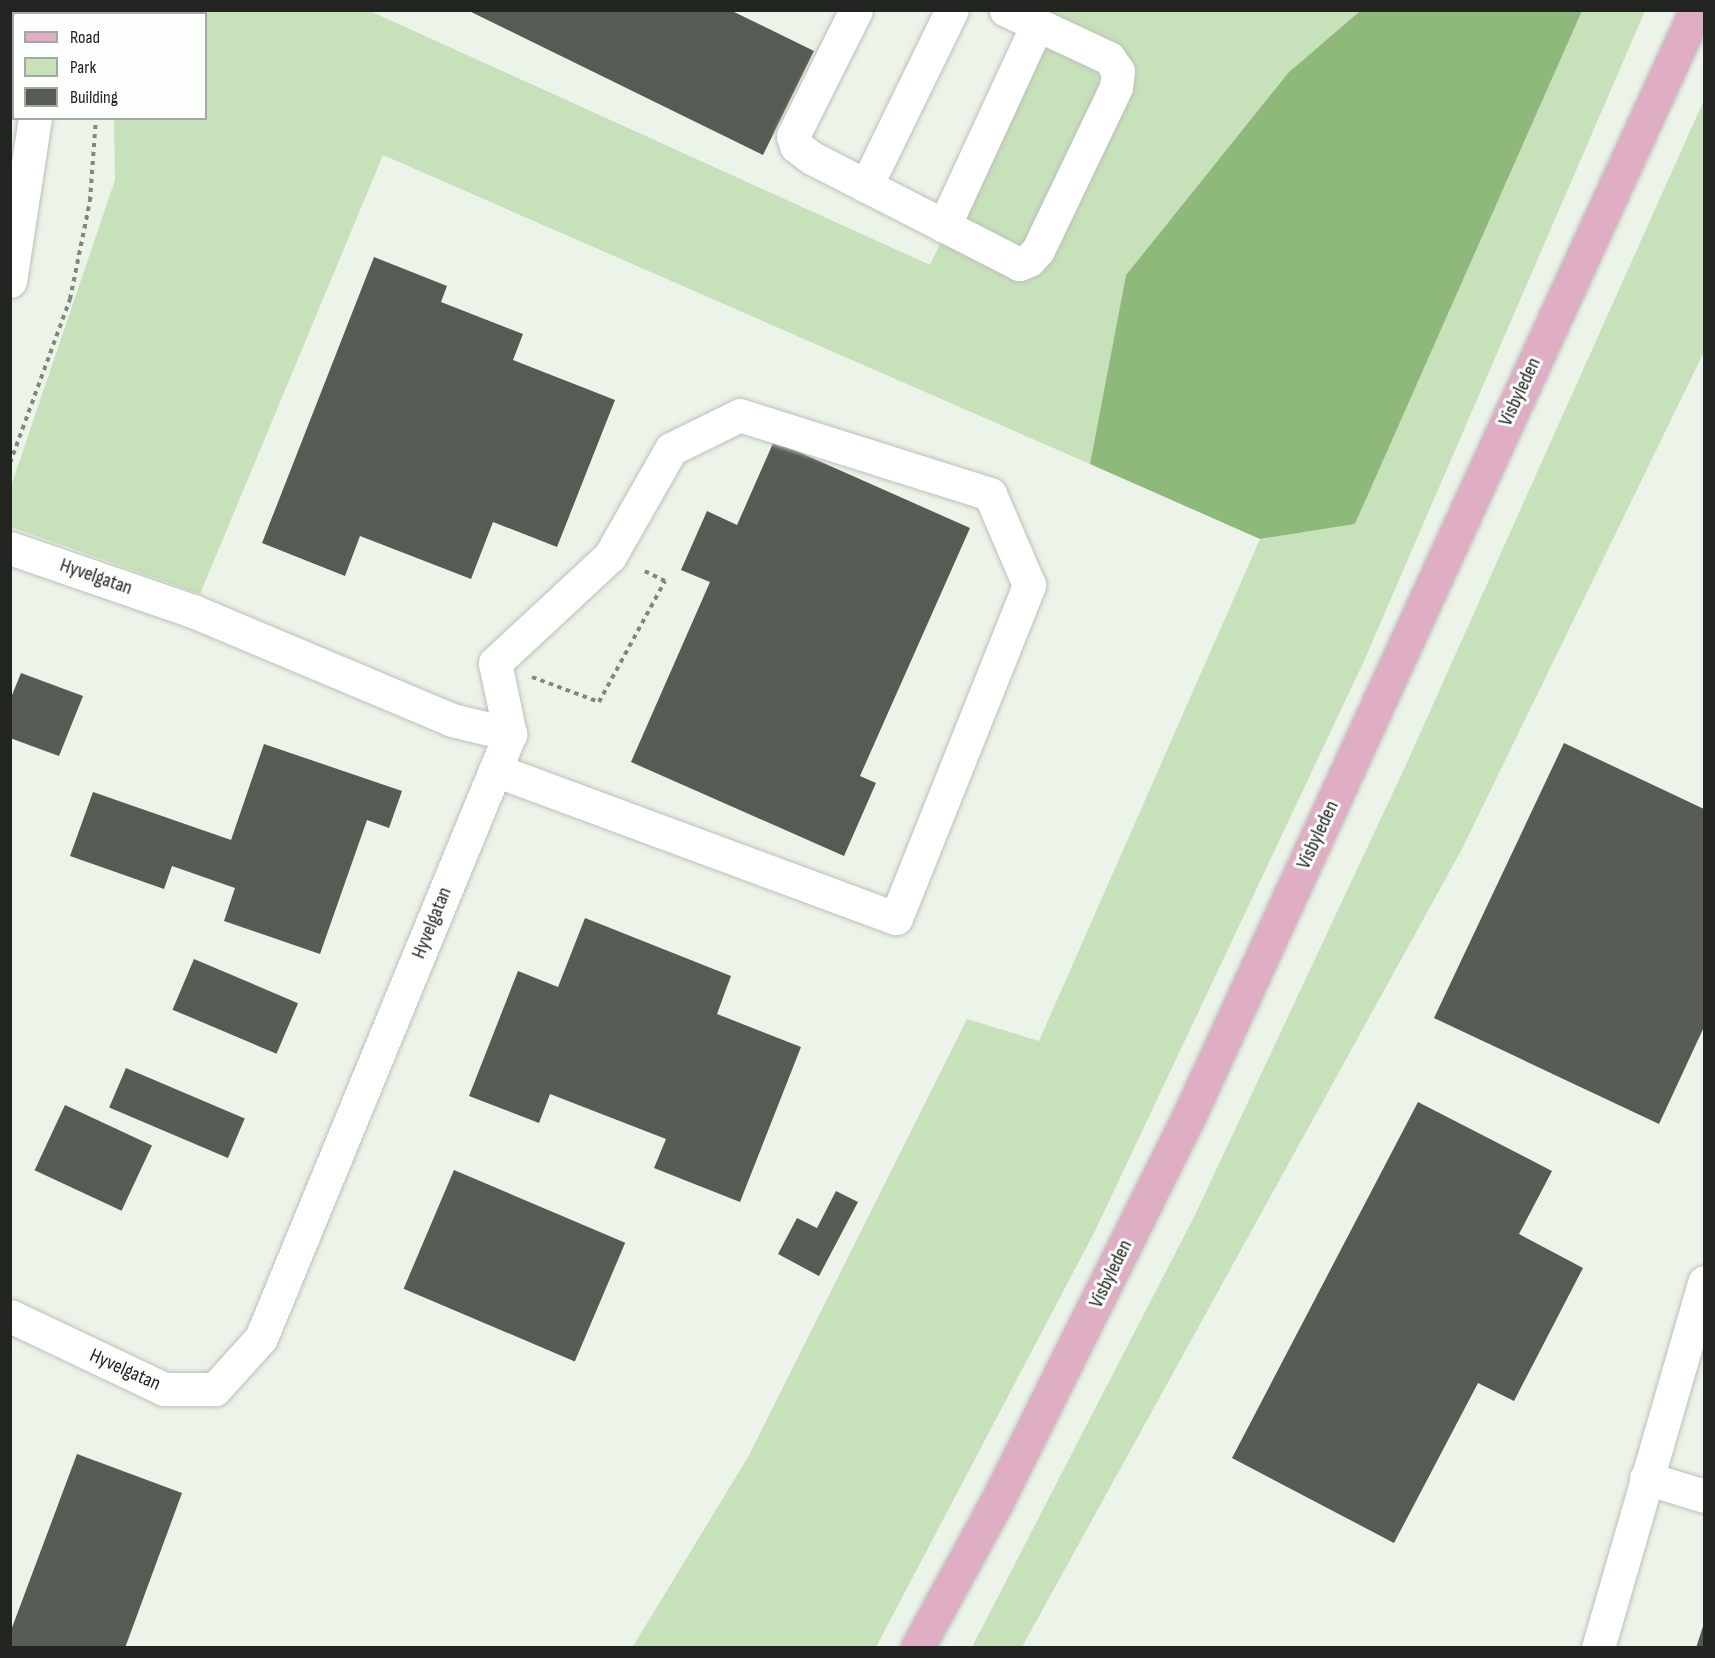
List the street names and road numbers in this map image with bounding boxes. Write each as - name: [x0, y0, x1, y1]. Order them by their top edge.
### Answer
- street label: Visbyleden: [1494, 354, 1546, 430]
- street label: Hyvelgatan: [57, 553, 135, 601]
- street label: Visbyleden: [1292, 797, 1344, 873]
- street label: Hyvelgatan: [407, 884, 457, 962]
- street label: Visbyleden: [1084, 1236, 1138, 1312]
- street label: Hyvelgatan: [86, 1344, 164, 1396]

